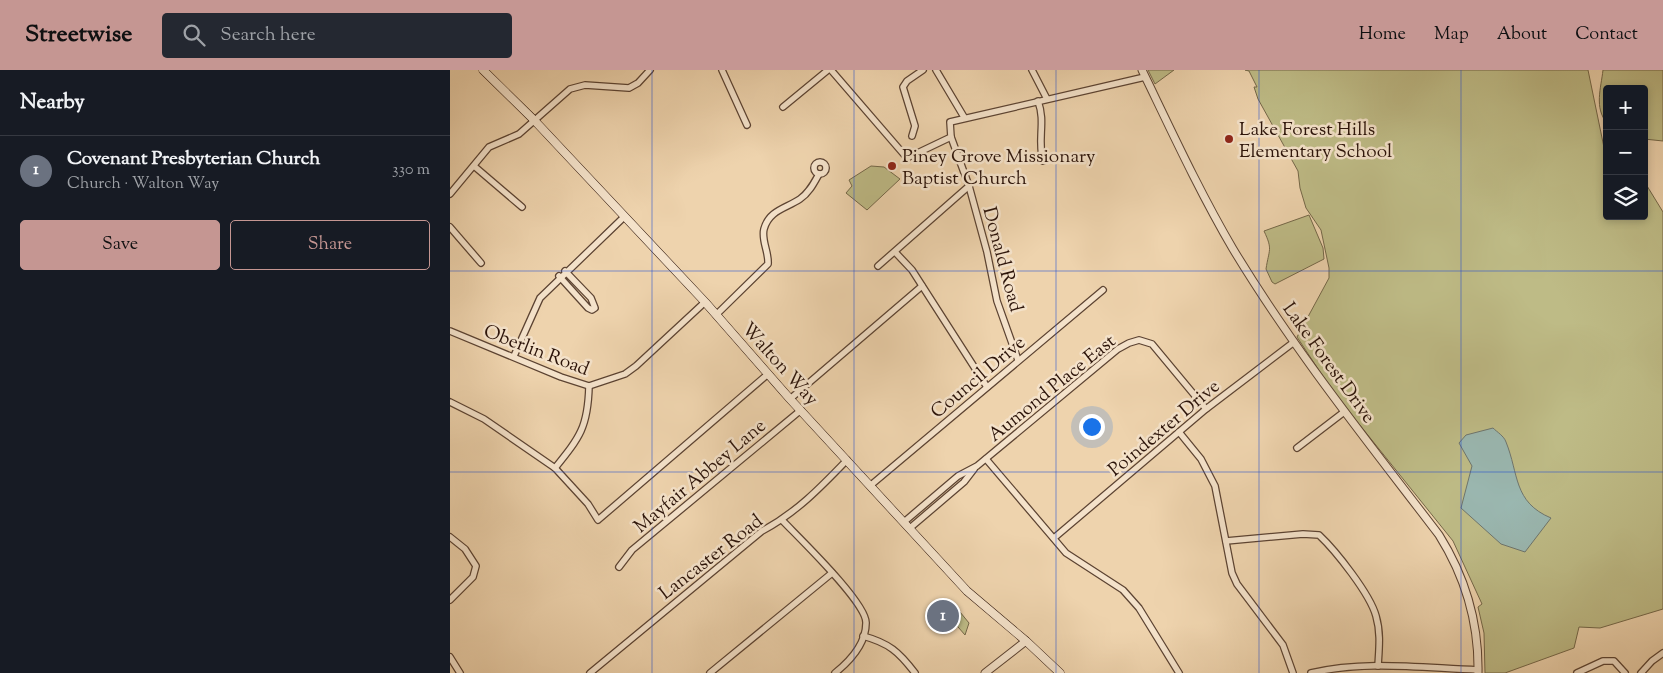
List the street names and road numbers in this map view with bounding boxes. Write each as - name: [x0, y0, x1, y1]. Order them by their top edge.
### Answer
- street label: Donald Road: [975, 204, 1029, 316]
- street label: Lake Forest Drive: [1275, 298, 1381, 430]
- street label: Walton Way: [734, 317, 824, 413]
- street label: Oberlin Road: [479, 319, 593, 384]
- street label: Aumond Place East: [983, 329, 1123, 449]
- street label: Council Drive: [925, 330, 1032, 426]
- street label: Poindexter Drive: [1103, 374, 1226, 484]
- street label: Mayfair Abbey Lane: [629, 413, 773, 540]
- street label: Lancaster Road: [654, 509, 769, 607]

